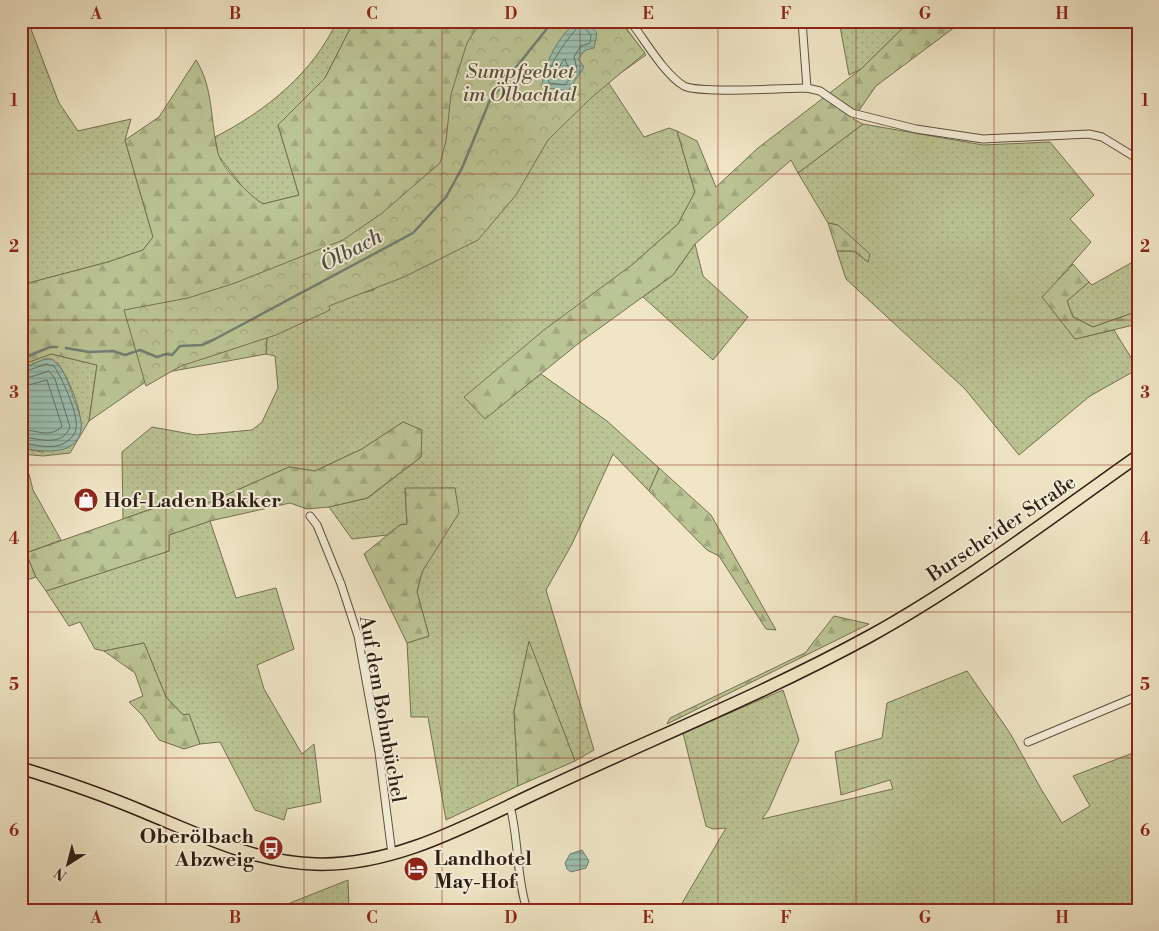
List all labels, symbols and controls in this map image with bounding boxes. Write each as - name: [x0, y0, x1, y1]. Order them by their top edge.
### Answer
- text: A: [89, 4, 102, 24]
- text: B: [229, 4, 241, 24]
- text: C: [366, 4, 378, 24]
- text: D: [505, 4, 518, 24]
- text: E: [642, 4, 654, 24]
- text: F: [780, 4, 792, 24]
- text: G: [919, 4, 932, 24]
- text: H: [1055, 4, 1069, 24]
- park label: Sumpfgebiet im Ölbachtal: [463, 60, 578, 108]
- text: 1: [10, 91, 18, 111]
- text: 1: [1141, 91, 1149, 111]
- water label: Ölbach: [315, 222, 387, 278]
- text: 2: [9, 237, 19, 257]
- text: 2: [1140, 237, 1150, 257]
- text: 3: [9, 383, 19, 403]
- text: 3: [1140, 383, 1150, 403]
- street label: Burscheider Straße: [922, 470, 1081, 589]
- shop icon: Hof-Laden Bakker: [73, 487, 99, 513]
- place label: Hof-Laden Bakker: [104, 489, 281, 514]
- text: 4: [9, 529, 20, 549]
- text: 4: [1140, 529, 1151, 549]
- street label: Auf dem Bohnbüchel: [353, 613, 410, 805]
- text: 5: [9, 675, 19, 695]
- text: 5: [1140, 675, 1150, 695]
- text: 6: [9, 821, 19, 841]
- text: 6: [1140, 821, 1150, 841]
- place label: Oberölbach Abzweig: [140, 825, 255, 873]
- bus stop icon: Oberölbach Abzweig: [258, 835, 284, 861]
- north arrow: [42, 838, 92, 888]
- place label: Landhotel May-Hof: [434, 847, 532, 895]
- hotel icon: Landhotel May-Hof: [403, 856, 429, 882]
- text: N: [51, 863, 71, 884]
- text: A: [89, 908, 102, 928]
- text: B: [229, 908, 241, 928]
- text: C: [366, 908, 378, 928]
- text: D: [505, 908, 518, 928]
- text: E: [642, 908, 654, 928]
- text: F: [780, 908, 792, 928]
- text: G: [919, 908, 932, 928]
- text: H: [1055, 908, 1069, 928]

